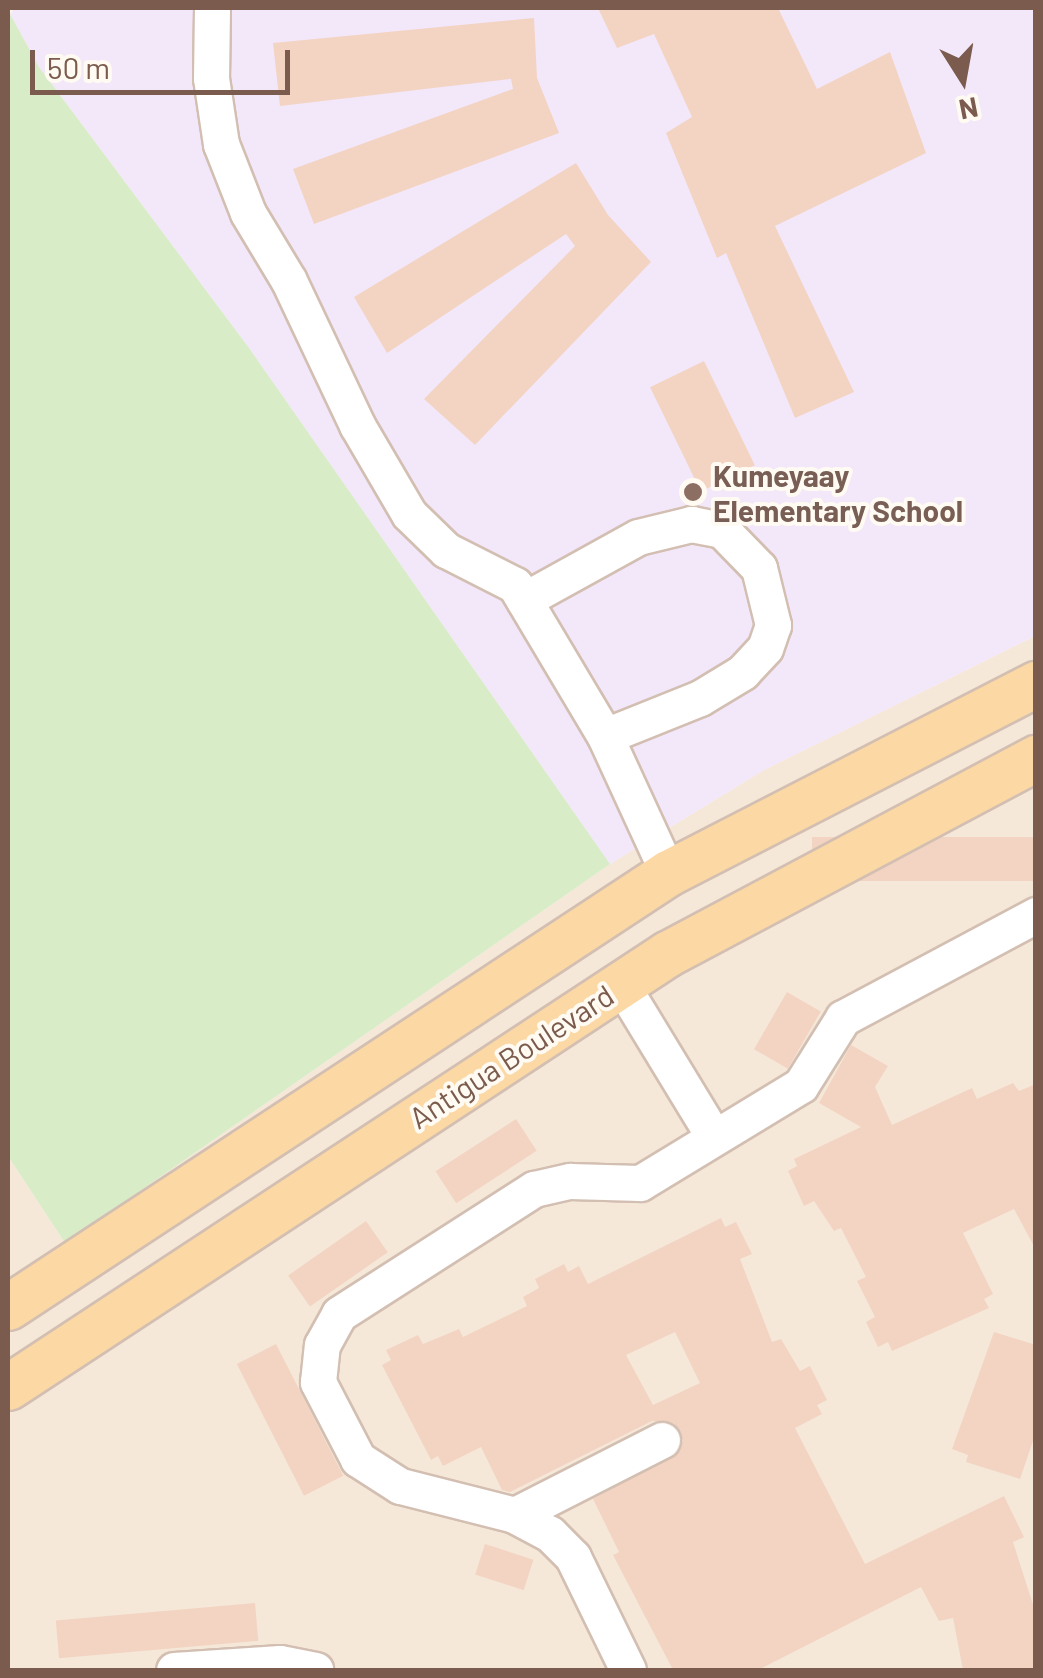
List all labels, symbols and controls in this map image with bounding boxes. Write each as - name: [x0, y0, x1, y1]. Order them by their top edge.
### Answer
- scale bar: [35, 30, 295, 92]
- north arrow: [913, 30, 1013, 130]
- text: 50 m: [47, 49, 110, 85]
- text: N: [956, 91, 981, 128]
- place label: Kumeyaay Elementary School: [713, 457, 963, 528]
- marker: Kumeyaay Elementary School: [682, 481, 704, 503]
- street label: Antigua Boulevard: [402, 976, 620, 1136]

